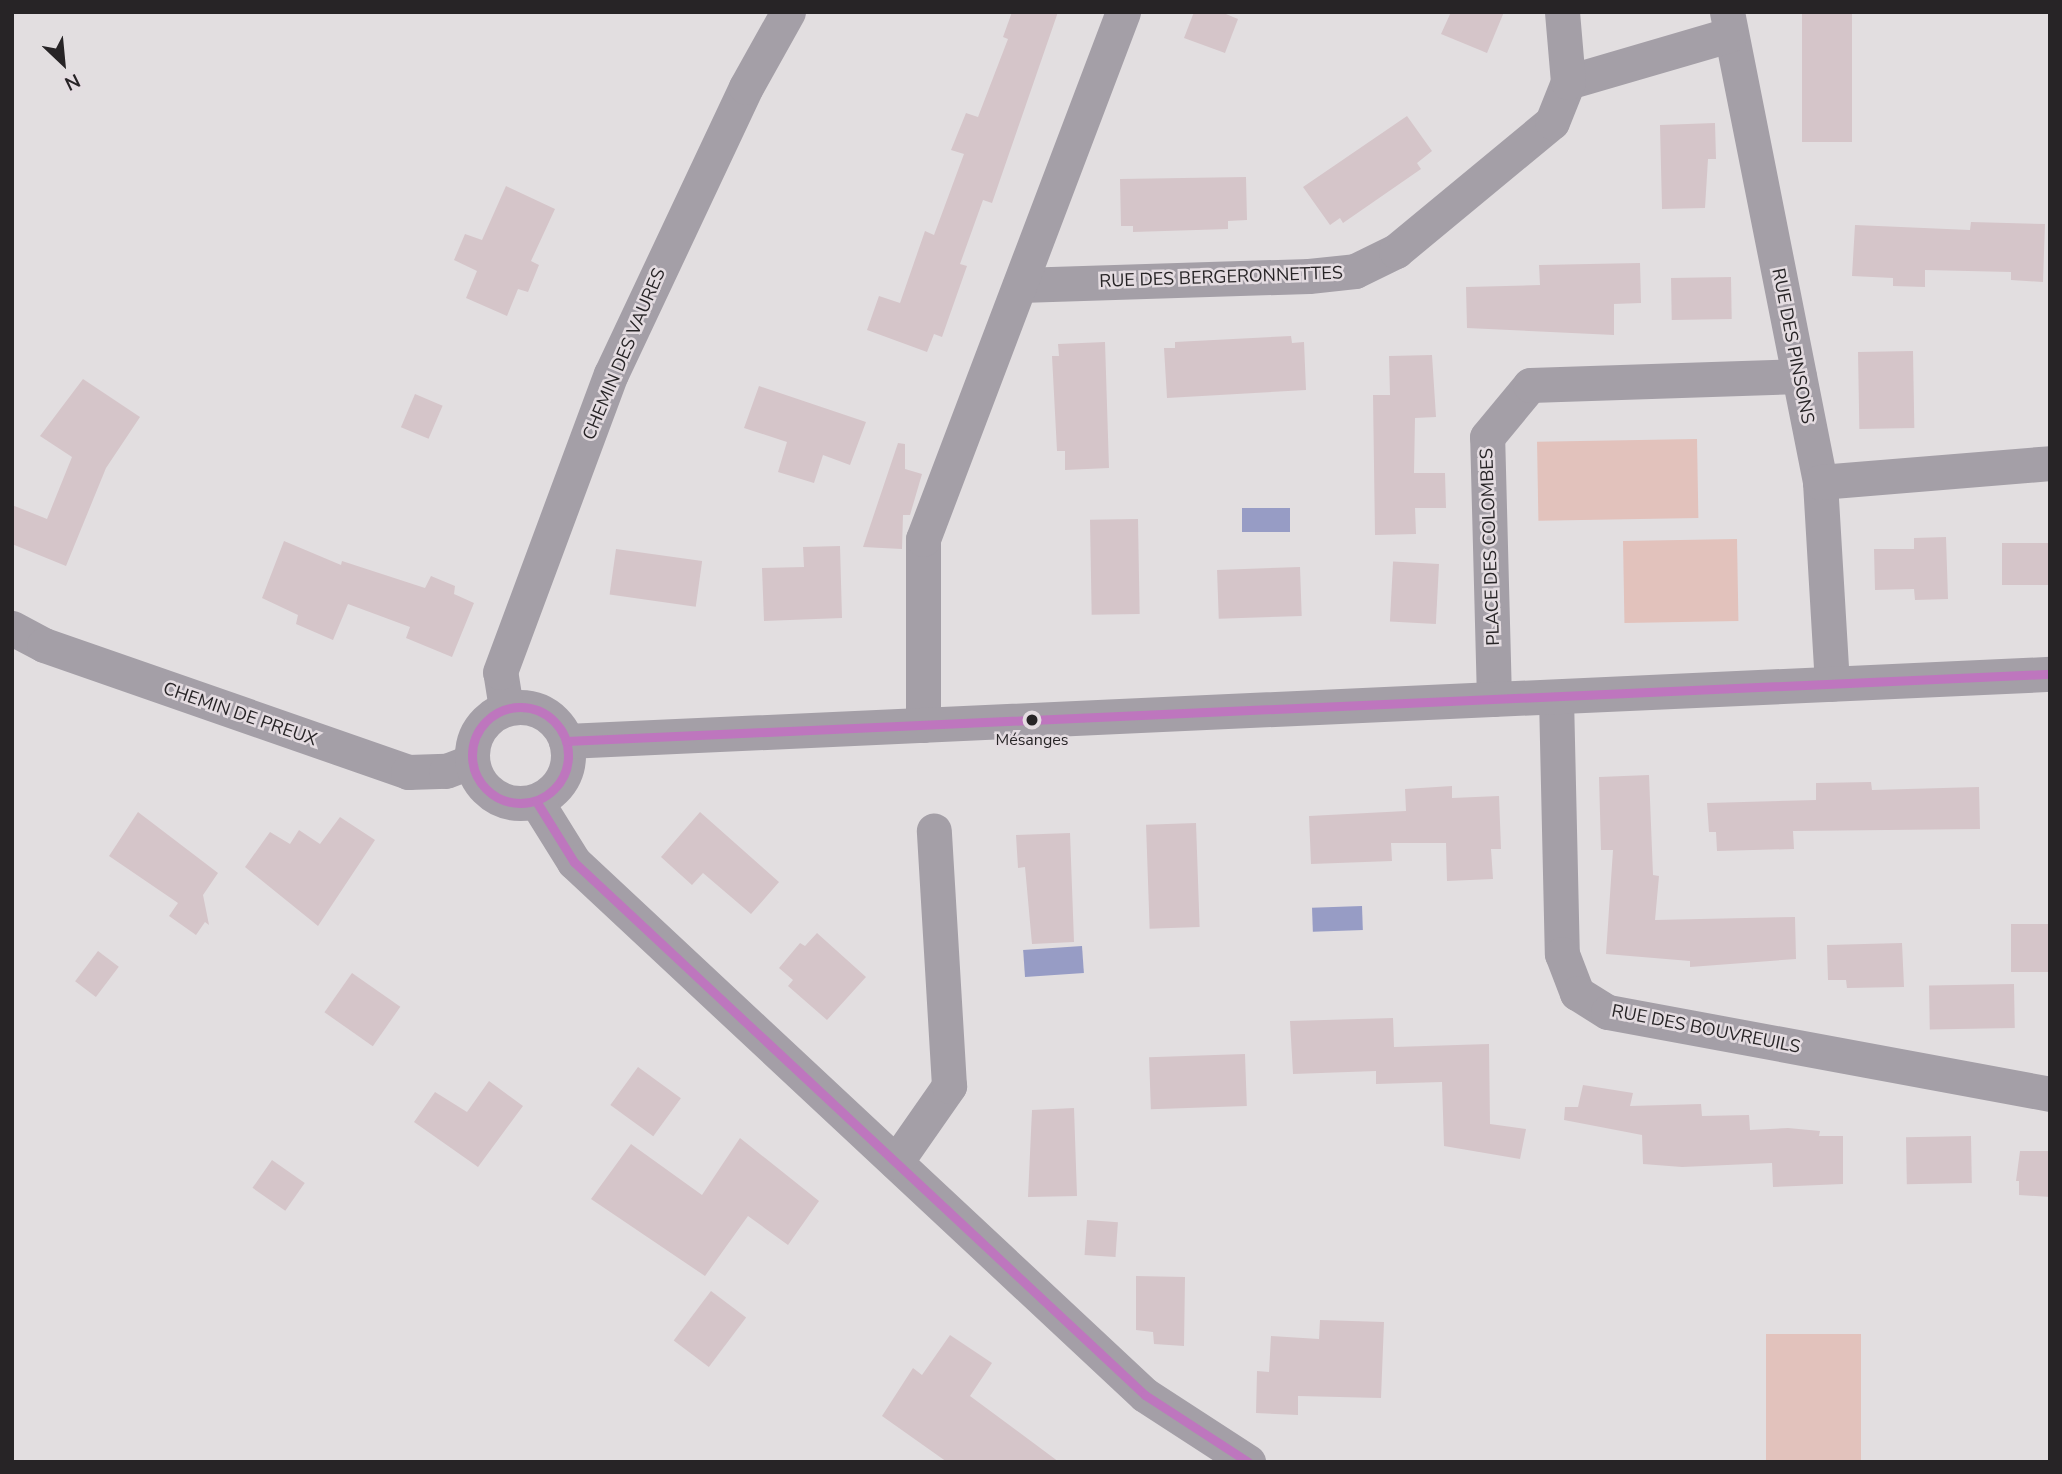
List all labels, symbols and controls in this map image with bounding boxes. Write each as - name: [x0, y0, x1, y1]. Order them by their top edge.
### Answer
- north arrow: [28, 28, 98, 98]
- text: N: [60, 67, 84, 97]
- street label: RUE DES BERGERONNETTES: [1099, 262, 1343, 292]
- street label: CHEMIN DES VAURES: [578, 265, 670, 443]
- street label: RUE DES PINSONS: [1767, 266, 1819, 426]
- street label: PLACE DES COLOMBES: [1476, 448, 1504, 646]
- street label: CHEMIN DE PREUX: [160, 678, 320, 750]
- marker: Mésanges: [1025, 713, 1039, 727]
- place label: Mésanges: [995, 730, 1069, 750]
- street label: RUE DES BOUVREUILS: [1610, 1000, 1802, 1058]

